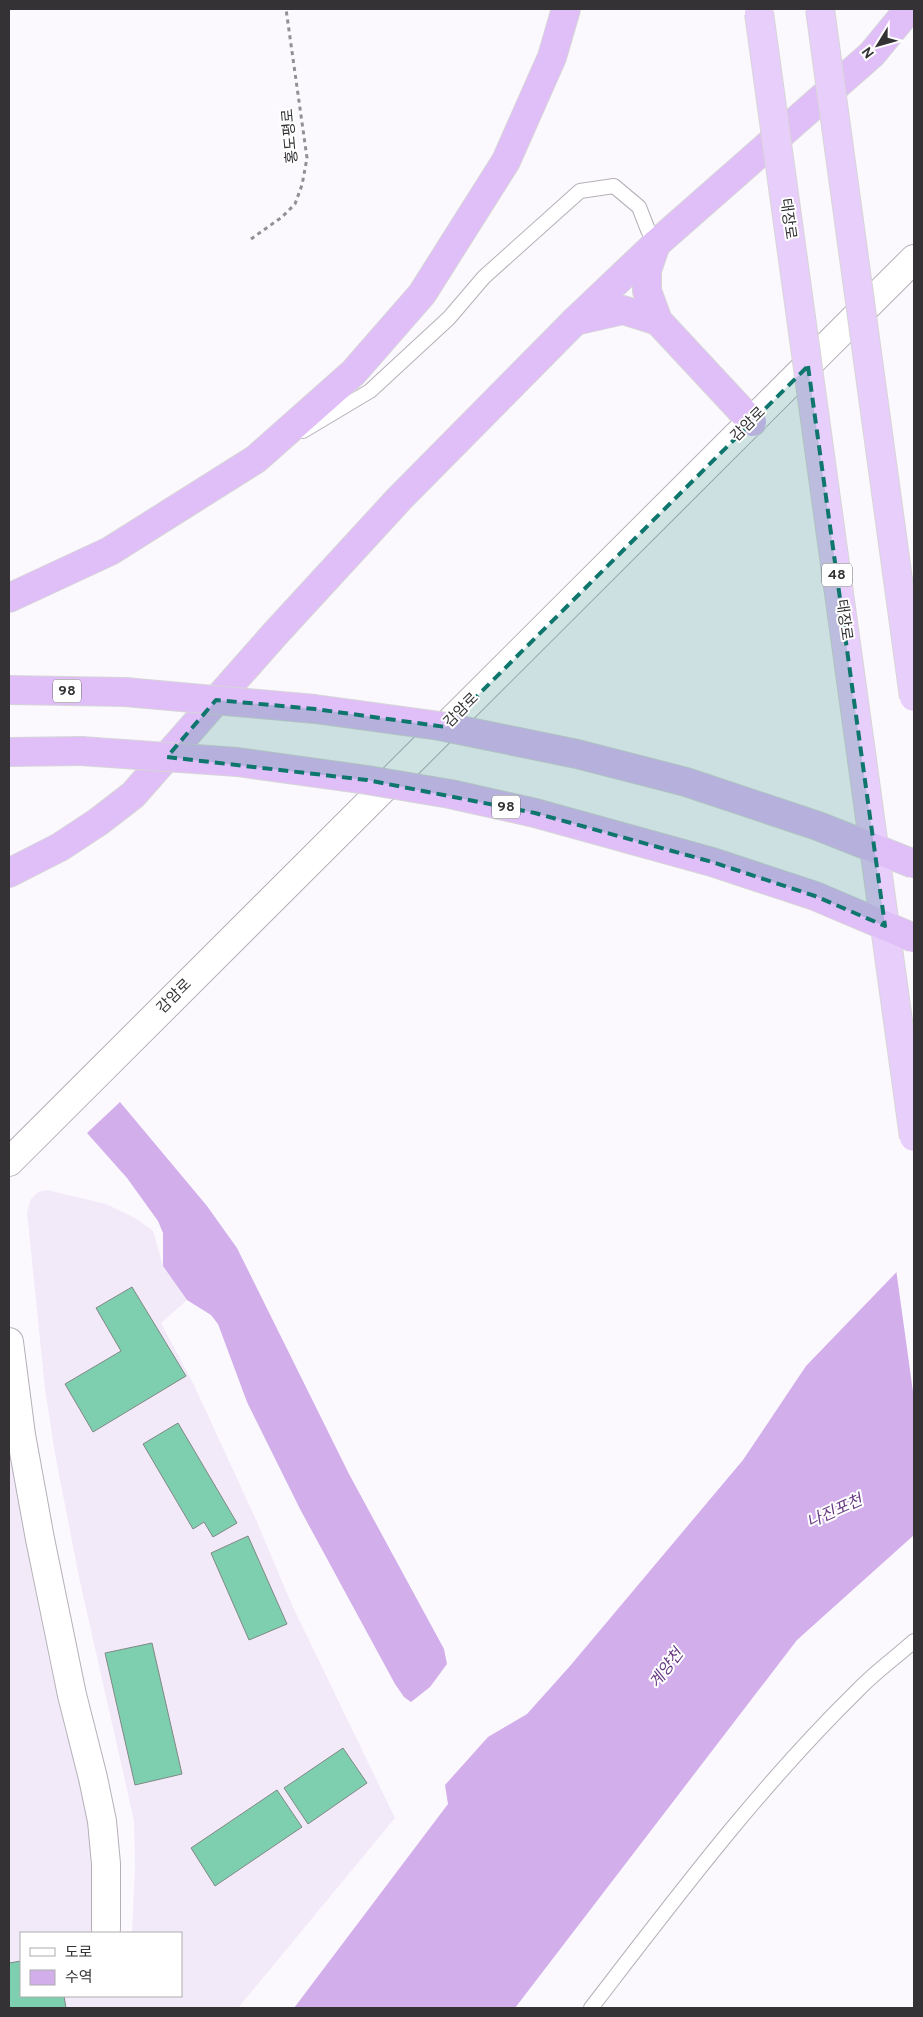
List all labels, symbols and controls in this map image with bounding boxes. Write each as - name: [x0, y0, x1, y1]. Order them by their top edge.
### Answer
- north arrow: [853, 20, 903, 70]
- text: N: [859, 43, 879, 61]
- street label: 홍도평로: [279, 108, 303, 164]
- street label: 태장로: [775, 197, 799, 241]
- street label: 감암로: [728, 404, 770, 446]
- road number: 48: [822, 564, 852, 586]
- street label: 태장로: [831, 598, 855, 642]
- road number: 98: [53, 679, 81, 702]
- street label: 감암로: [441, 690, 483, 732]
- road number: 98: [492, 796, 520, 819]
- street label: 감암로: [154, 976, 196, 1018]
- water label: 나진포천: [804, 1490, 868, 1533]
- water label: 계양천: [646, 1644, 690, 1693]
- legend: [20, 1932, 182, 1997]
- text: 도로: [65, 1944, 93, 1963]
- text: 수역: [65, 1969, 93, 1988]

